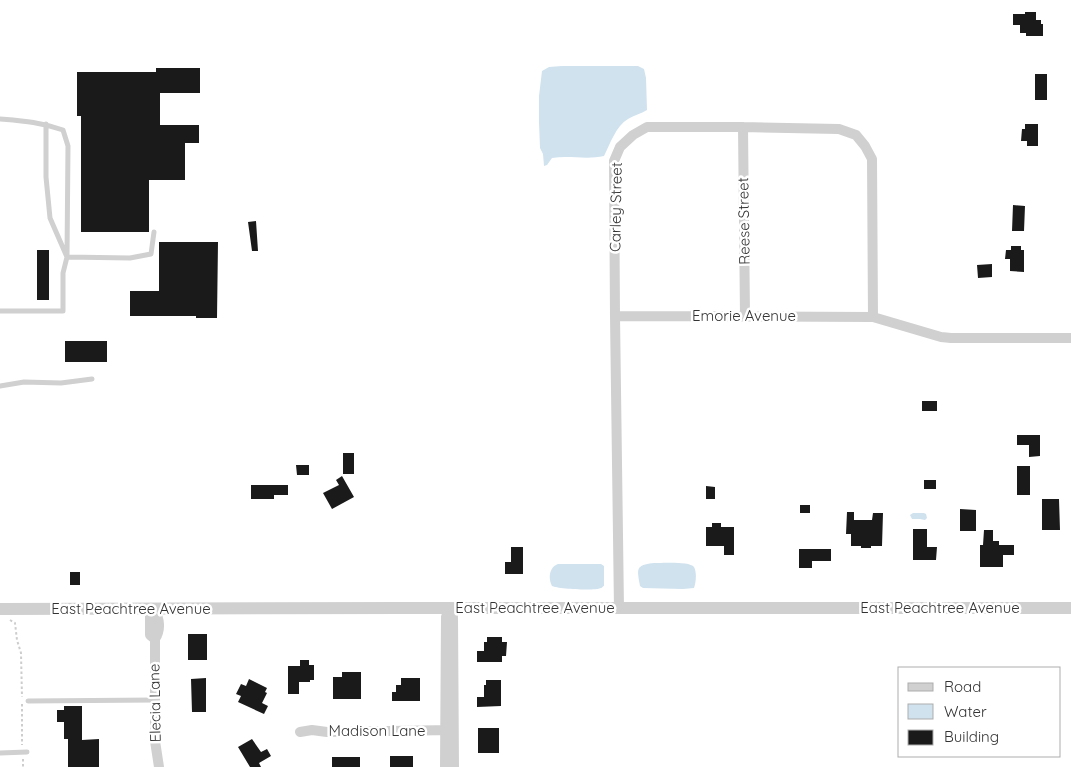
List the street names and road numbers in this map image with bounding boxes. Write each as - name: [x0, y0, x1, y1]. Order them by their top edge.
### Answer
- street label: Carley Street: [605, 162, 626, 252]
- street label: Reese Street: [733, 177, 754, 265]
- street label: Emorie Avenue: [692, 306, 796, 325]
- street label: East Peachtree Avenue: [455, 598, 615, 617]
- street label: East Peachtree Avenue: [860, 598, 1020, 617]
- street label: East Peachtree Avenue: [51, 599, 211, 618]
- street label: Elecia Lane: [144, 664, 165, 743]
- street label: Madison Lane: [329, 721, 425, 740]

